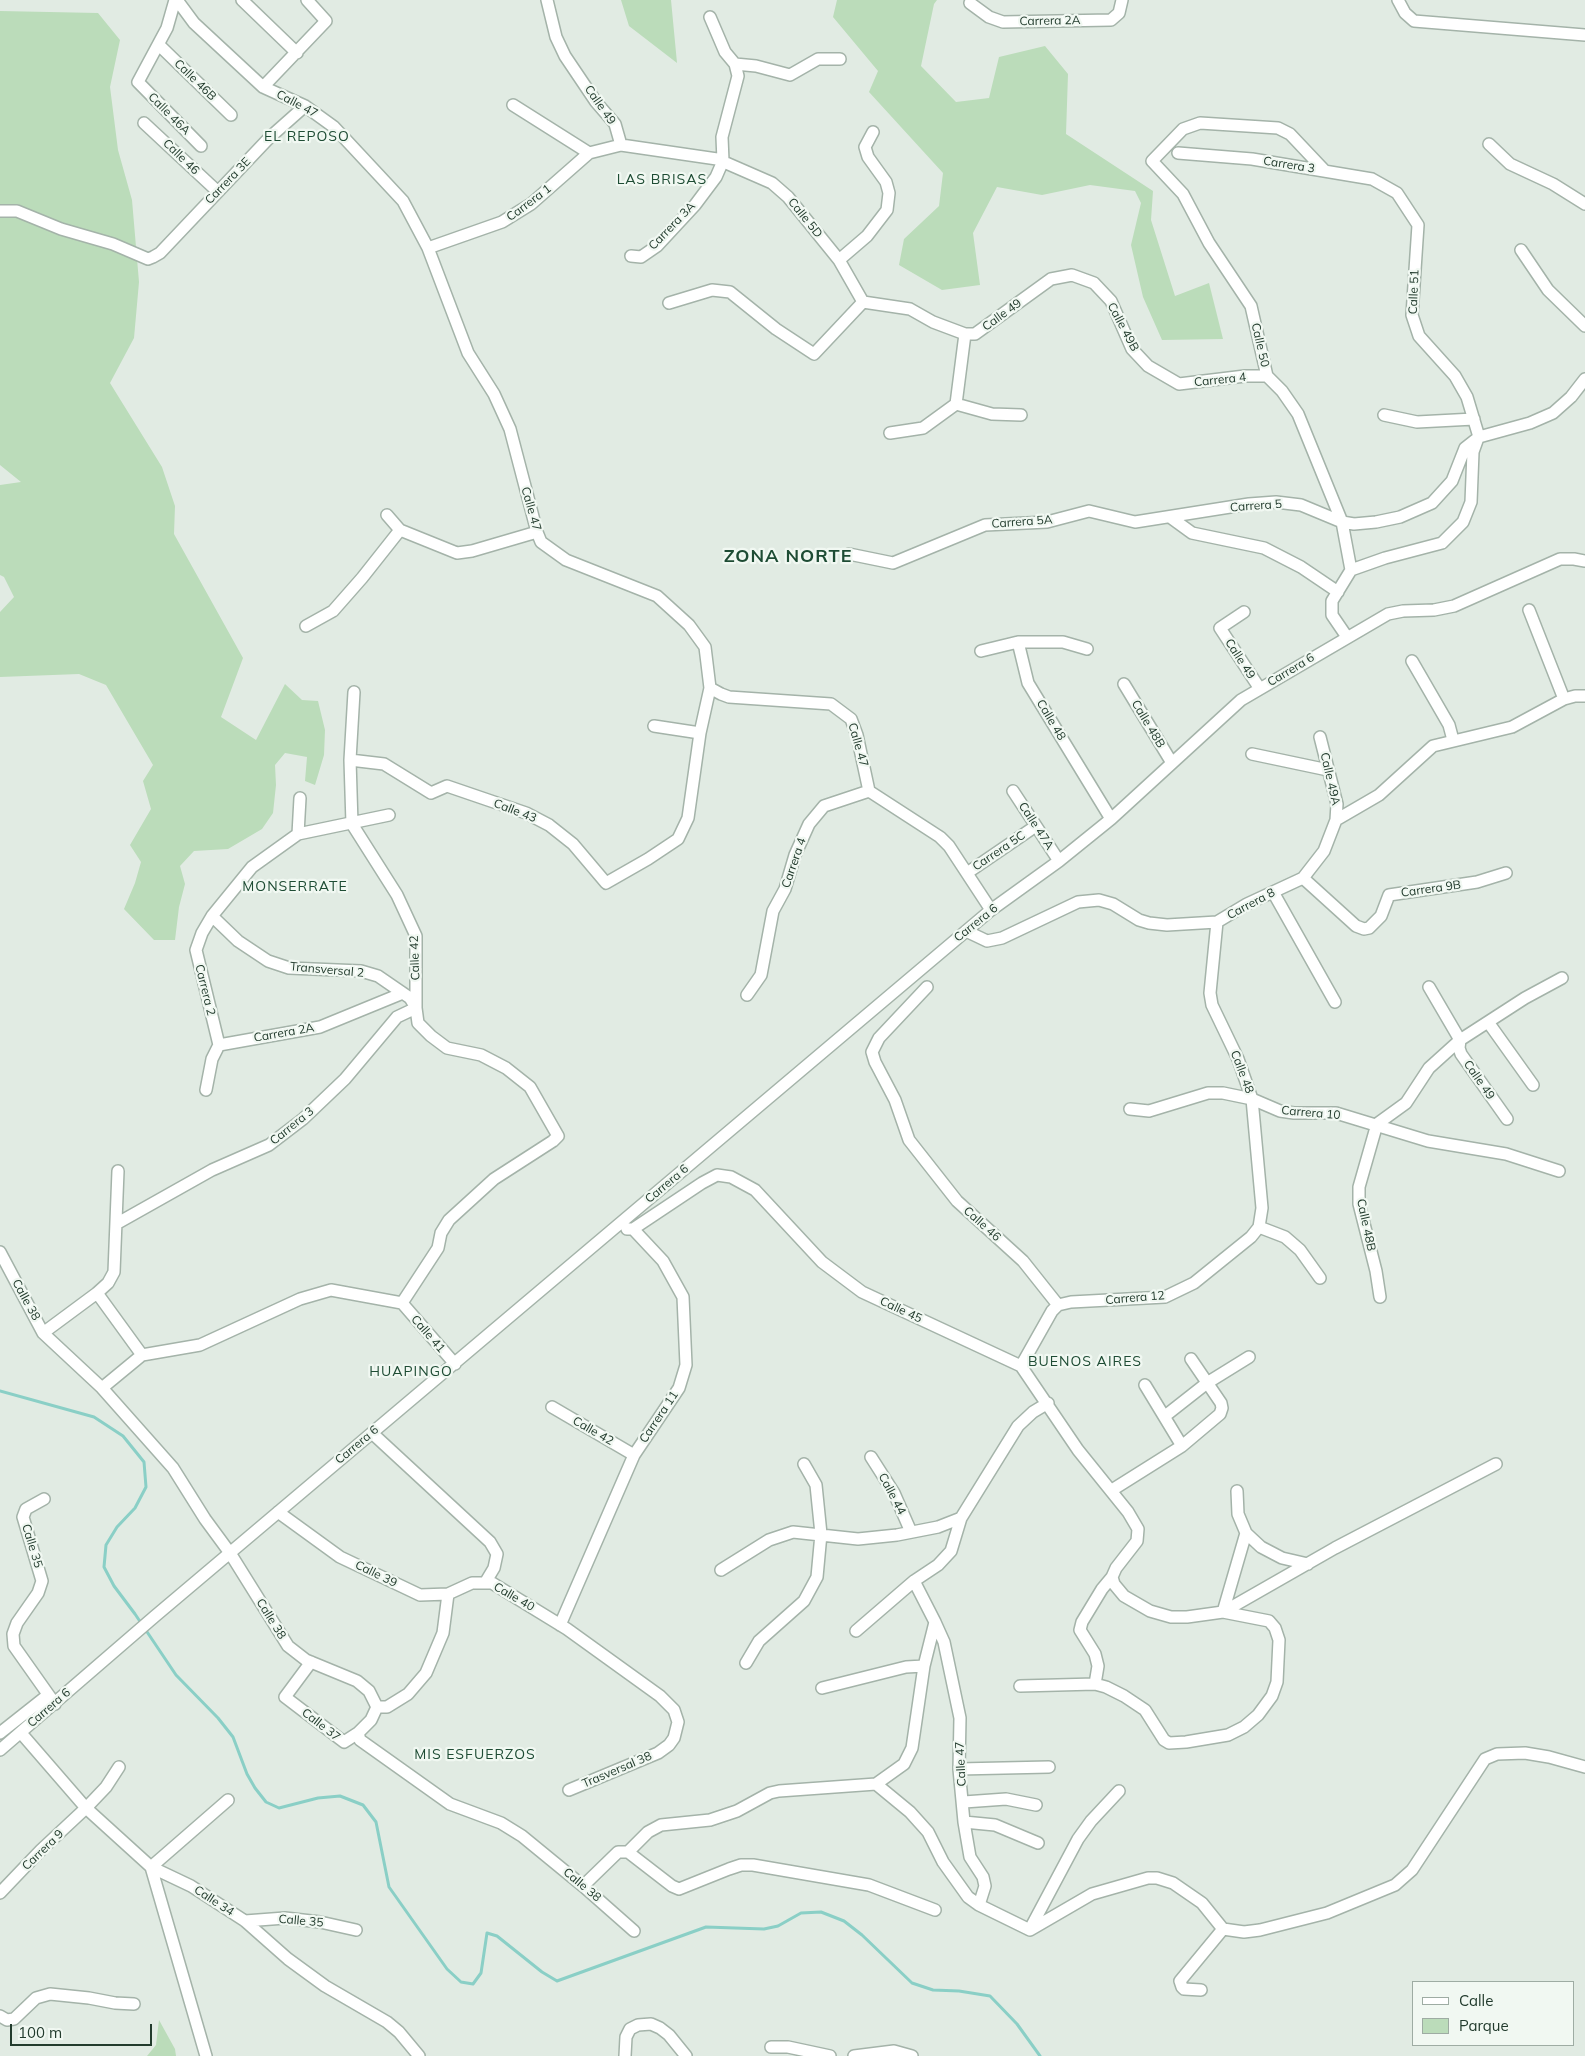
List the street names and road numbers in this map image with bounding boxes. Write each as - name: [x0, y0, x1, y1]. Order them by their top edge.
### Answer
- street label: Carrera 2A: [1019, 13, 1081, 29]
- street label: Calle 46B: [171, 56, 219, 104]
- street label: Calle 49: [581, 82, 619, 128]
- street label: Calle 47: [274, 87, 320, 121]
- street label: Calle 46A: [145, 90, 193, 138]
- street label: Calle 46: [160, 136, 202, 178]
- street label: Carrera 3: [1262, 154, 1316, 176]
- street label: Carrera 3E: [202, 155, 254, 207]
- street label: Carrera 1: [504, 182, 554, 224]
- street label: Calle 5D: [785, 195, 825, 241]
- street label: Carrera 3A: [646, 199, 698, 253]
- street label: Calle 51: [1406, 269, 1422, 315]
- street label: Calle 49: [980, 296, 1024, 334]
- street label: Calle 49B: [1104, 300, 1142, 354]
- street label: Calle 50: [1248, 321, 1272, 369]
- street label: Carrera 4: [1193, 370, 1247, 390]
- street label: Calle 47: [518, 485, 544, 533]
- street label: Carrera 5: [1229, 497, 1283, 515]
- street label: Carrera 5A: [991, 513, 1053, 531]
- street label: Calle 49: [1222, 636, 1258, 682]
- street label: Carrera 6: [1265, 650, 1317, 690]
- street label: Calle 48: [1033, 697, 1069, 743]
- street label: Calle 48B: [1128, 698, 1168, 750]
- street label: Calle 47: [845, 721, 871, 769]
- street label: Calle 49A: [1317, 751, 1343, 807]
- street label: Calle 43: [491, 796, 539, 826]
- street label: Calle 47A: [1015, 800, 1057, 852]
- street label: Carrera 5C: [970, 828, 1028, 874]
- street label: Carrera 4: [779, 836, 809, 890]
- street label: Carrera 9B: [1400, 878, 1462, 900]
- street label: Carrera 8: [1225, 885, 1277, 923]
- street label: Carrera 6: [951, 901, 1001, 945]
- street label: Calle 42: [407, 935, 423, 981]
- street label: Transversal 2: [289, 960, 365, 980]
- street label: Carrera 2: [192, 963, 218, 1017]
- street label: Carrera 2A: [253, 1021, 315, 1045]
- street label: Calle 48: [1227, 1048, 1257, 1096]
- street label: Calle 49: [1460, 1057, 1498, 1103]
- street label: Carrera 10: [1281, 1103, 1341, 1123]
- street label: Carrera 3: [267, 1104, 317, 1148]
- street label: Carrera 6: [642, 1162, 692, 1206]
- street label: Calle 48B: [1353, 1198, 1379, 1252]
- street label: Calle 46: [960, 1204, 1004, 1244]
- street label: Calle 38: [9, 1277, 43, 1323]
- street label: Carrera 12: [1105, 1288, 1165, 1308]
- street label: Calle 45: [878, 1294, 924, 1326]
- street label: Calle 41: [408, 1312, 448, 1356]
- street label: Carrera 11: [636, 1388, 682, 1446]
- street label: Calle 42: [570, 1414, 616, 1448]
- street label: Carrera 6: [332, 1423, 382, 1467]
- street label: Calle 44: [875, 1471, 909, 1517]
- street label: Calle 35: [19, 1522, 45, 1570]
- street label: Calle 39: [353, 1558, 399, 1590]
- street label: Calle 40: [491, 1580, 537, 1614]
- street label: Calle 38: [253, 1596, 289, 1642]
- street label: Carrera 6: [25, 1685, 73, 1731]
- street label: Calle 37: [299, 1705, 343, 1745]
- street label: Calle 47: [953, 1741, 969, 1787]
- street label: Trasversal 38: [580, 1749, 654, 1791]
- street label: Carrera 9: [19, 1827, 67, 1873]
- street label: Calle 38: [560, 1865, 604, 1905]
- street label: Calle 34: [191, 1883, 237, 1919]
- street label: Calle 35: [278, 1912, 324, 1930]

